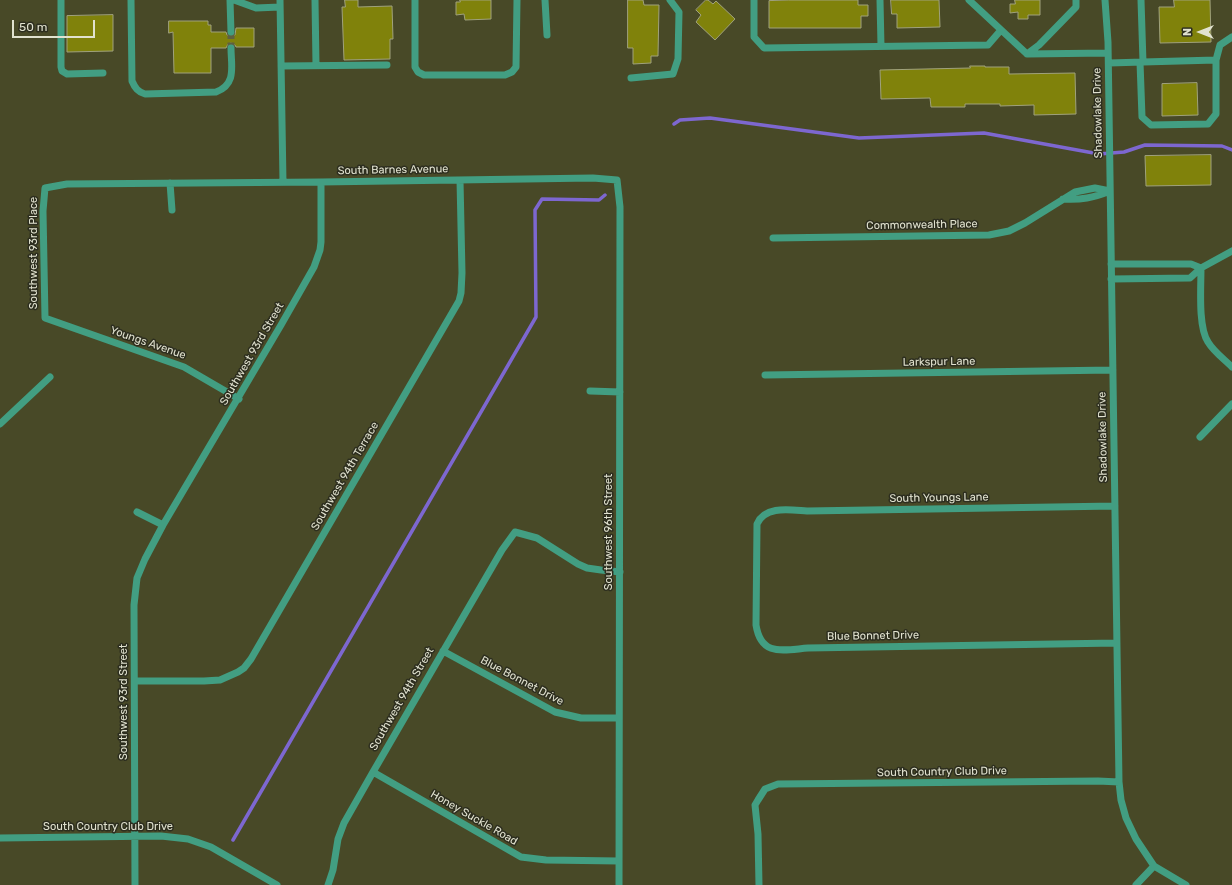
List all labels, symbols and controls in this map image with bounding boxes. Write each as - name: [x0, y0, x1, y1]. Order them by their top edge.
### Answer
- scale bar: [14, 12, 97, 38]
- north arrow: [1180, 12, 1220, 52]
- text: 50 m: [19, 20, 47, 34]
- text: N: [1181, 28, 1194, 36]
- street label: Shadowlake Drive: [1091, 68, 1105, 158]
- street label: South Barnes Avenue: [338, 162, 448, 178]
- street label: Southwest 93rd Place: [27, 197, 41, 309]
- street label: Commonwealth Place: [866, 217, 978, 233]
- street label: Southwest 93rd Street: [217, 300, 287, 408]
- street label: Youngs Avenue: [108, 324, 188, 362]
- street label: Larkspur Lane: [903, 355, 975, 369]
- street label: Shadowlake Drive: [1096, 392, 1110, 482]
- street label: Southwest 94th Terrace: [309, 419, 381, 533]
- street label: Southwest 96th Street: [602, 474, 616, 590]
- street label: South Youngs Lane: [889, 491, 989, 505]
- street label: Blue Bonnet Drive: [827, 629, 919, 643]
- street label: Southwest 93rd Street: [117, 644, 131, 760]
- street label: Southwest 94th Street: [367, 645, 437, 753]
- street label: Blue Bonnet Drive: [478, 654, 566, 708]
- street label: South Country Club Drive: [877, 764, 1007, 780]
- street label: Honey Suckle Road: [428, 788, 520, 848]
- street label: South Country Club Drive: [43, 820, 173, 834]

